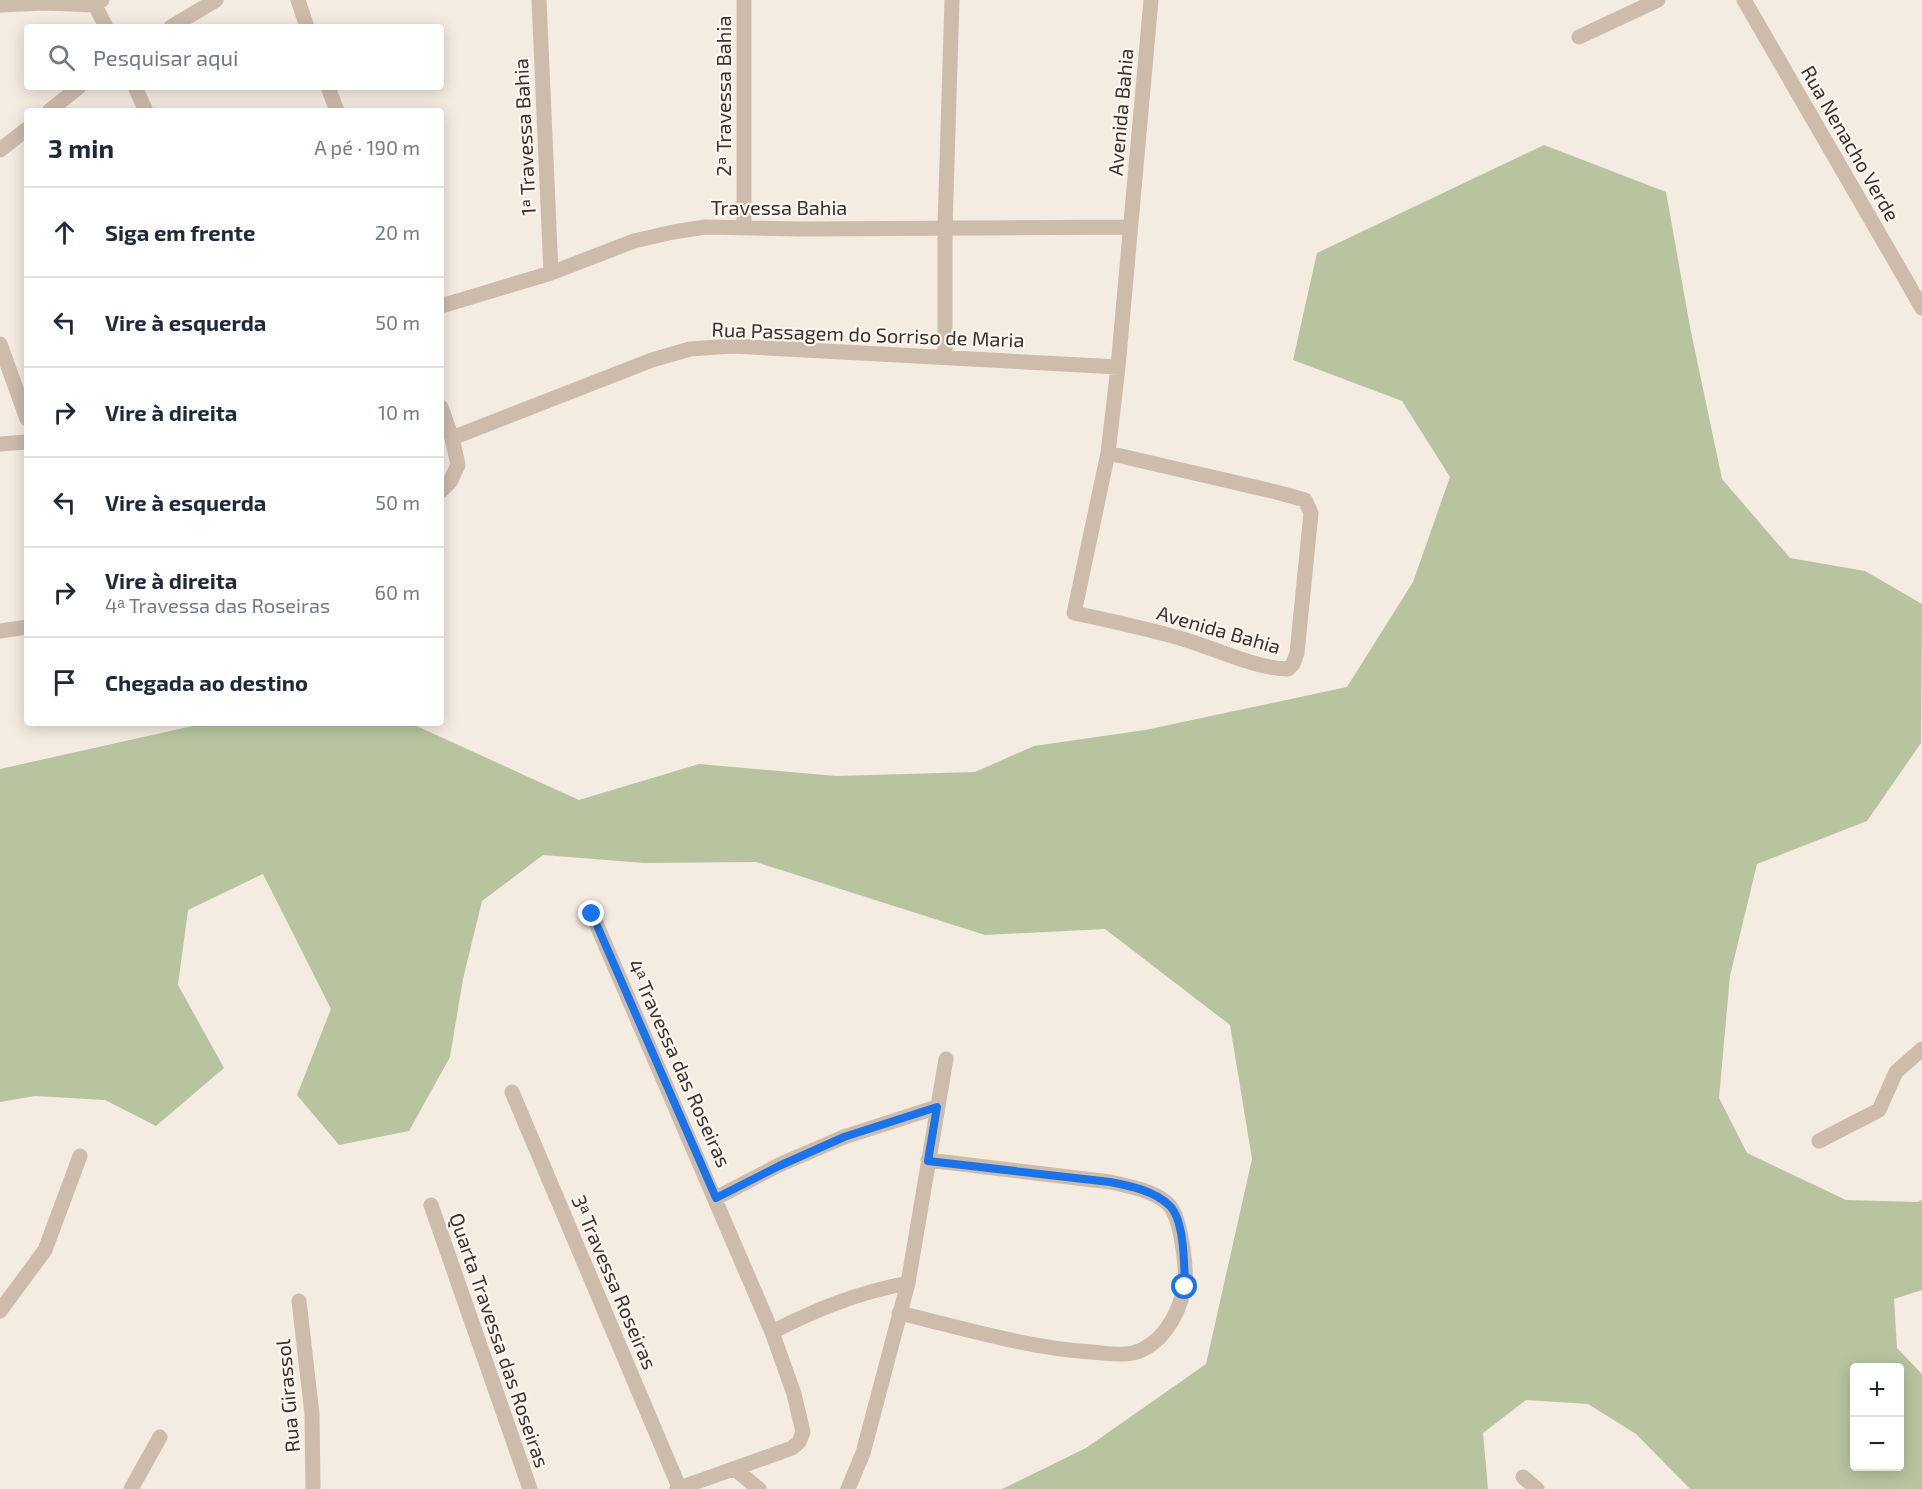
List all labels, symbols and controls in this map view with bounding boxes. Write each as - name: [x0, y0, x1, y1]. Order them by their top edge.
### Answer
- street label: 2ª Travessa Bahia: [711, 16, 735, 176]
- search box: [24, 24, 444, 90]
- icon: search: [45, 41, 78, 74]
- text: Pesquisar aqui: [93, 44, 239, 70]
- street label: Avenida Bahia: [1102, 47, 1138, 177]
- street label: 1ª Travessa Bahia: [508, 58, 540, 216]
- street label: Rua Nenacho Verde: [1797, 61, 1905, 225]
- text: 3 min: [48, 132, 114, 163]
- text: A pé · 190 m: [314, 135, 420, 159]
- street label: Travessa Bahia: [711, 195, 847, 219]
- icon: ahead: [48, 216, 81, 249]
- text: Siga em frente: [105, 219, 255, 245]
- text: 20 m: [375, 220, 420, 244]
- icon: left: [48, 306, 81, 339]
- text: Vire à esquerda: [105, 309, 266, 335]
- text: 50 m: [375, 310, 420, 334]
- street label: Rua Passagem do Sorriso de Maria: [711, 317, 1025, 351]
- icon: right: [48, 396, 81, 429]
- text: Vire à direita: [105, 399, 237, 425]
- text: 10 m: [378, 400, 420, 424]
- icon: left: [48, 486, 81, 519]
- text: Vire à esquerda: [105, 489, 266, 515]
- text: 50 m: [375, 490, 420, 514]
- text: Vire à direita: [105, 567, 237, 593]
- icon: right: [48, 576, 81, 609]
- text: 60 m: [375, 580, 420, 604]
- text: 4ᵃ Travessa das Roseiras: [105, 593, 330, 617]
- street label: Avenida Bahia: [1154, 600, 1284, 658]
- icon: arrive: [48, 666, 81, 699]
- text: Chegada ao destino: [105, 669, 308, 695]
- route end: [578, 900, 604, 926]
- street label: 4ᵃ Travessa das Roseiras: [623, 955, 737, 1171]
- street label: 3ᵃ Travessa Roseiras: [567, 1191, 663, 1373]
- street label: Quarta Travessa das Roseiras: [445, 1209, 555, 1471]
- route start: [1171, 1273, 1197, 1299]
- street label: Rua Girassol: [270, 1338, 304, 1454]
- map controls: [1850, 1363, 1904, 1471]
- button: +: [1850, 1363, 1904, 1417]
- button: −: [1850, 1417, 1904, 1471]

